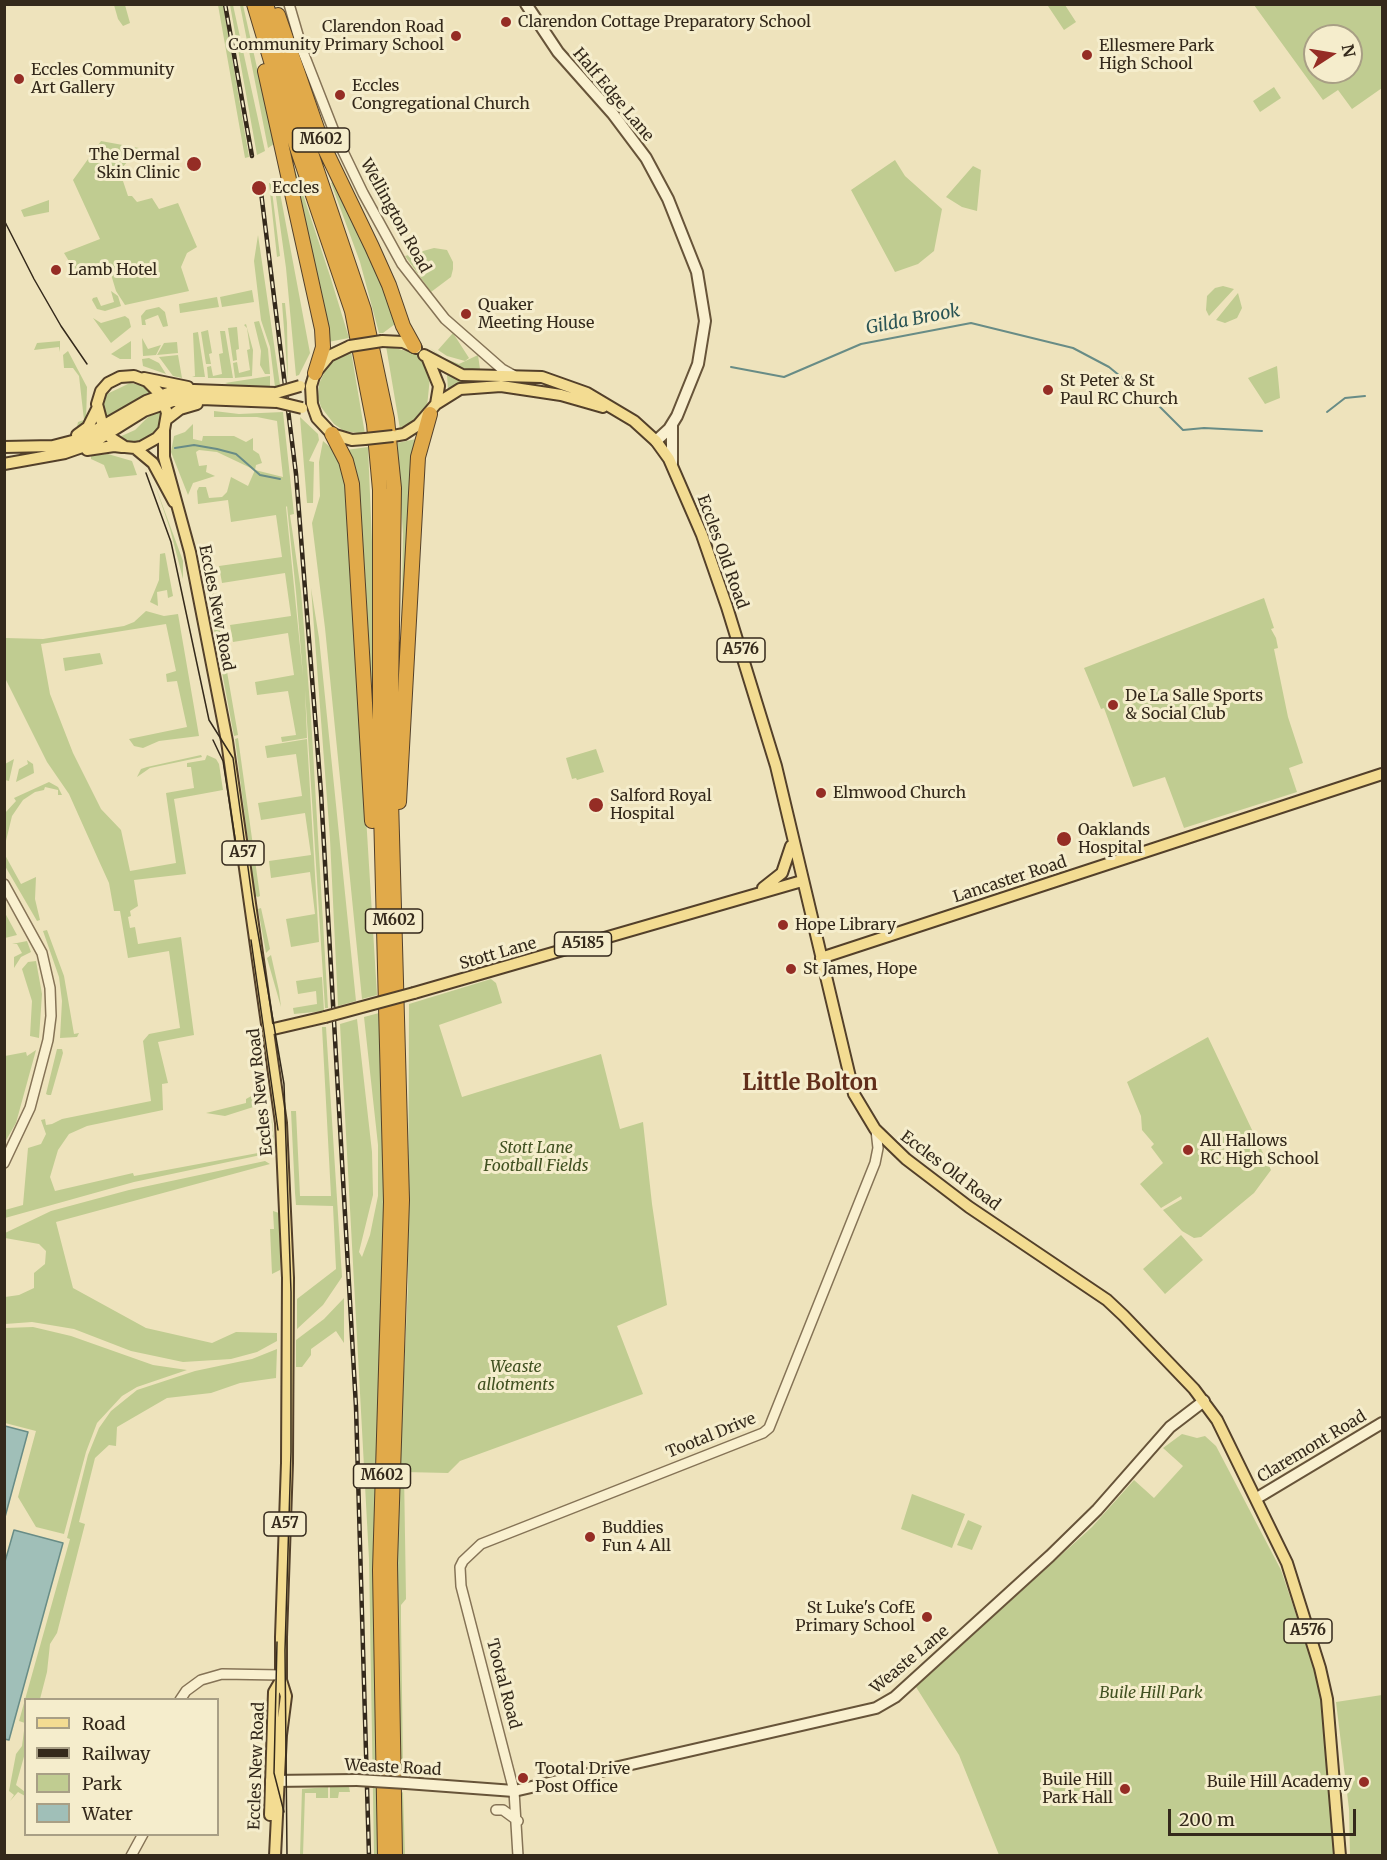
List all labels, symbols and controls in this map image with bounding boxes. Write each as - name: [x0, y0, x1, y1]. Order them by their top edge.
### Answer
- place label: Clarendon Cottage Preparatory School: [518, 12, 811, 32]
- marker: Clarendon Cottage Preparatory School: [499, 15, 513, 29]
- place label: Clarendon Road Community Primary School: [228, 17, 444, 55]
- north arrow: [1303, 24, 1363, 84]
- marker: Clarendon Road Community Primary School: [449, 29, 463, 43]
- place label: Ellesmere Park High School: [1099, 36, 1214, 74]
- text: N: [1338, 42, 1360, 59]
- street label: Half Edge Lane: [568, 44, 658, 146]
- marker: Ellesmere Park High School: [1080, 48, 1094, 62]
- place label: Eccles Community Art Gallery: [31, 60, 174, 98]
- marker: Eccles Community Art Gallery: [12, 72, 26, 86]
- place label: Eccles Congregational Church: [352, 76, 530, 114]
- marker: Eccles Congregational Church: [333, 88, 347, 102]
- road number: M602: [292, 128, 350, 152]
- place label: The Dermal Skin Clinic: [89, 145, 180, 183]
- marker: The Dermal Skin Clinic: [185, 155, 203, 173]
- street label: Wellington Road: [356, 156, 434, 276]
- place label: Eccles: [272, 178, 319, 198]
- marker: Eccles: [250, 179, 268, 197]
- place label: Lamb Hotel: [68, 260, 157, 280]
- marker: Lamb Hotel: [49, 263, 63, 277]
- place label: Quaker Meeting House: [478, 295, 594, 333]
- water label: Gilda Brook: [864, 300, 962, 340]
- marker: Quaker Meeting House: [459, 307, 473, 321]
- place label: St Peter & St Paul RC Church: [1060, 371, 1178, 409]
- marker: St Peter & St Paul RC Church: [1041, 383, 1055, 397]
- street label: Eccles Old Road: [692, 492, 752, 612]
- street label: Eccles New Road: [194, 543, 238, 673]
- road number: A576: [717, 638, 765, 662]
- place label: De La Salle Sports & Social Club: [1125, 686, 1263, 724]
- marker: De La Salle Sports & Social Club: [1106, 698, 1120, 712]
- place label: Elmwood Church: [833, 783, 966, 803]
- place label: Salford Royal Hospital: [610, 786, 712, 824]
- marker: Elmwood Church: [814, 786, 828, 800]
- marker: Salford Royal Hospital: [587, 796, 605, 814]
- place label: Oaklands Hospital: [1078, 820, 1150, 858]
- marker: Oaklands Hospital: [1055, 830, 1073, 848]
- road number: A57: [222, 841, 264, 865]
- street label: Lancaster Road: [951, 853, 1069, 907]
- road number: M602: [366, 909, 422, 933]
- place label: Hope Library: [795, 915, 896, 935]
- marker: Hope Library: [776, 918, 790, 932]
- road number: A5185: [554, 932, 612, 956]
- street label: Stott Lane: [457, 934, 539, 974]
- place label: St James, Hope: [803, 959, 917, 979]
- marker: St James, Hope: [784, 962, 798, 976]
- street label: Eccles New Road: [245, 1027, 277, 1157]
- district label: Little Bolton: [742, 1071, 878, 1097]
- street label: Eccles Old Road: [896, 1127, 1004, 1215]
- place label: All Hallows RC High School: [1200, 1131, 1319, 1169]
- park label: Stott Lane Football Fields: [483, 1138, 589, 1176]
- marker: All Hallows RC High School: [1181, 1143, 1195, 1157]
- park label: Weaste allotments: [477, 1357, 555, 1395]
- street label: Claremont Road: [1254, 1407, 1370, 1487]
- street label: Tootal Drive: [663, 1409, 759, 1463]
- road number: M602: [354, 1464, 410, 1488]
- road number: A57: [264, 1512, 306, 1536]
- place label: Buddies Fun 4 All: [602, 1518, 671, 1556]
- marker: Buddies Fun 4 All: [583, 1530, 597, 1544]
- place label: St Luke's CofE Primary School: [795, 1598, 915, 1636]
- marker: St Luke's CofE Primary School: [920, 1610, 934, 1624]
- road number: A576: [1284, 1619, 1332, 1643]
- street label: Weaste Lane: [867, 1622, 953, 1698]
- street label: Tootal Road: [482, 1637, 524, 1731]
- park label: Buile Hill Park: [1099, 1683, 1203, 1703]
- legend: [24, 1698, 219, 1836]
- street label: Eccles New Road: [245, 1702, 269, 1830]
- text: Road: [82, 1712, 126, 1735]
- text: Railway: [82, 1742, 150, 1765]
- street label: Weaste Road: [344, 1756, 442, 1780]
- place label: Tootal Drive Post Office: [535, 1759, 630, 1797]
- place label: Buile Hill Park Hall: [1042, 1770, 1113, 1808]
- marker: Tootal Drive Post Office: [516, 1771, 530, 1785]
- text: Park: [82, 1772, 122, 1795]
- place label: Buile Hill Academy: [1207, 1772, 1352, 1792]
- marker: Buile Hill Academy: [1357, 1775, 1371, 1789]
- marker: Buile Hill Park Hall: [1118, 1782, 1132, 1796]
- scale bar: [1171, 1797, 1358, 1835]
- text: Water: [82, 1802, 133, 1825]
- text: 200 m: [1179, 1808, 1235, 1831]

